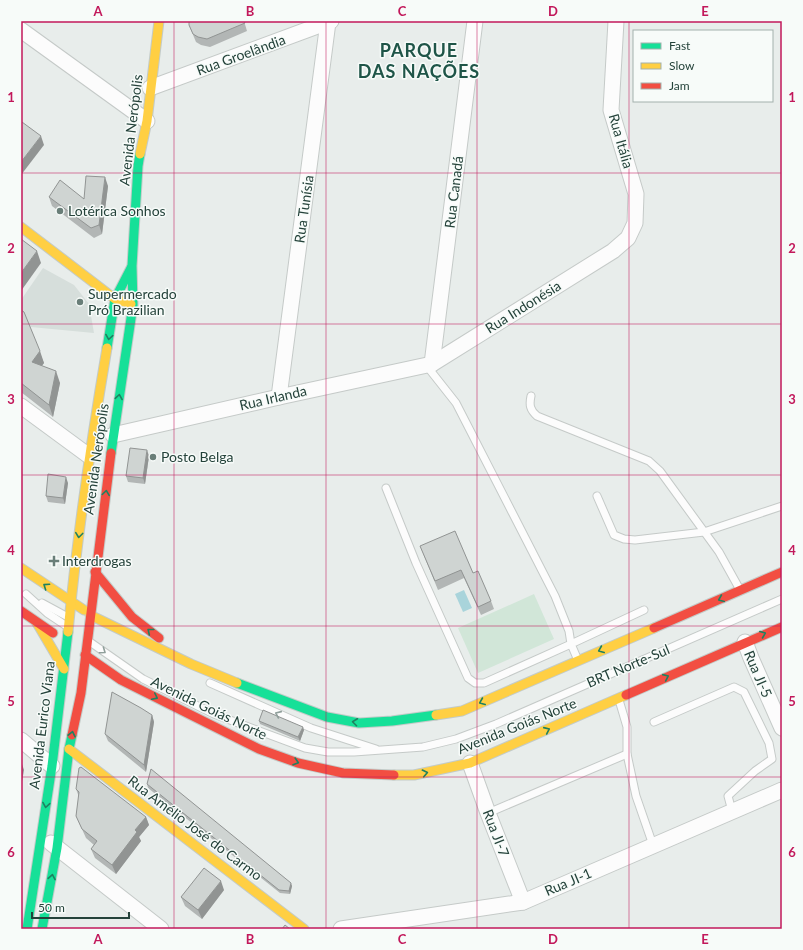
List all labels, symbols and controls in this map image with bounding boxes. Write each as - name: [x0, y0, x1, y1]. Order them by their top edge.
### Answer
- text: A: [92, 3, 103, 19]
- text: B: [246, 3, 255, 19]
- text: C: [398, 3, 407, 19]
- text: D: [548, 3, 558, 19]
- text: E: [701, 3, 709, 19]
- legend: [633, 30, 773, 102]
- street label: Rua Groelândia: [194, 31, 288, 78]
- text: Fast: [669, 38, 691, 53]
- district label: PARQUE DAS NAÇÕES: [358, 39, 480, 82]
- text: Slow: [669, 58, 695, 73]
- street label: Avenida Nerópolis: [115, 73, 146, 187]
- text: Jam: [669, 78, 690, 93]
- text: 1: [7, 89, 15, 105]
- text: 1: [788, 89, 796, 105]
- street label: Rua Itália: [606, 112, 637, 170]
- street label: Rua Canadá: [441, 155, 466, 229]
- street label: Rua Tunísia: [290, 174, 317, 244]
- place label: Lotérica Sonhos: [68, 202, 166, 219]
- marker: Lotérica Sonhos: [55, 206, 65, 216]
- text: 2: [7, 240, 15, 256]
- text: 2: [788, 240, 796, 256]
- street label: Rua Indonésia: [482, 277, 564, 337]
- place label: Supermercado Pró Brazilian: [88, 285, 177, 318]
- marker: Supermercado Pró Brazilian: [75, 297, 85, 307]
- one-way arrow: [105, 334, 114, 341]
- street label: Rua Irlanda: [238, 382, 308, 414]
- text: 3: [7, 391, 15, 407]
- text: 3: [788, 391, 796, 407]
- one-way arrow: [114, 393, 123, 400]
- street label: Avenida Nerópolis: [79, 402, 112, 516]
- place label: Posto Belga: [161, 448, 233, 465]
- marker: Posto Belga: [148, 452, 158, 462]
- one-way arrow: [101, 489, 110, 496]
- one-way arrow: [75, 532, 84, 538]
- text: 4: [7, 542, 15, 558]
- text: 4: [788, 542, 796, 558]
- place label: Interdrogas: [62, 552, 132, 569]
- marker: Interdrogas: [49, 556, 59, 566]
- one-way arrow: [43, 583, 50, 591]
- one-way arrow: [717, 594, 724, 602]
- one-way arrow: [147, 628, 154, 635]
- one-way arrow: [760, 631, 767, 639]
- street label: BRT Norte-Sul: [584, 640, 672, 691]
- one-way arrow: [98, 646, 105, 653]
- one-way arrow: [598, 646, 605, 654]
- street label: Rua JI-5: [741, 648, 776, 700]
- street label: Avenida Eurico Viana: [25, 660, 58, 790]
- street label: Avenida Goiás Norte: [148, 672, 270, 743]
- one-way arrow: [661, 674, 669, 682]
- one-way arrow: [151, 692, 159, 700]
- text: 5: [7, 693, 15, 709]
- text: 5: [788, 693, 796, 709]
- street label: Avenida Goiás Norte: [455, 694, 579, 757]
- one-way arrow: [479, 697, 486, 705]
- one-way arrow: [274, 711, 282, 719]
- one-way arrow: [352, 718, 358, 727]
- one-way arrow: [543, 726, 550, 734]
- one-way arrow: [68, 731, 76, 738]
- one-way arrow: [293, 757, 300, 766]
- one-way arrow: [422, 769, 428, 777]
- street label: Rua Amélio José do Carmo: [125, 772, 266, 884]
- one-way arrow: [42, 802, 51, 808]
- street label: Rua JI-7: [480, 807, 513, 859]
- text: 6: [7, 844, 15, 860]
- text: 6: [788, 844, 796, 860]
- street label: Rua JI-1: [542, 864, 594, 899]
- one-way arrow: [47, 874, 56, 880]
- scale bar: [32, 894, 129, 920]
- text: 50 m: [38, 900, 65, 915]
- text: A: [92, 931, 103, 947]
- text: B: [246, 931, 255, 947]
- text: C: [398, 931, 407, 947]
- text: D: [548, 931, 558, 947]
- text: E: [701, 931, 709, 947]

